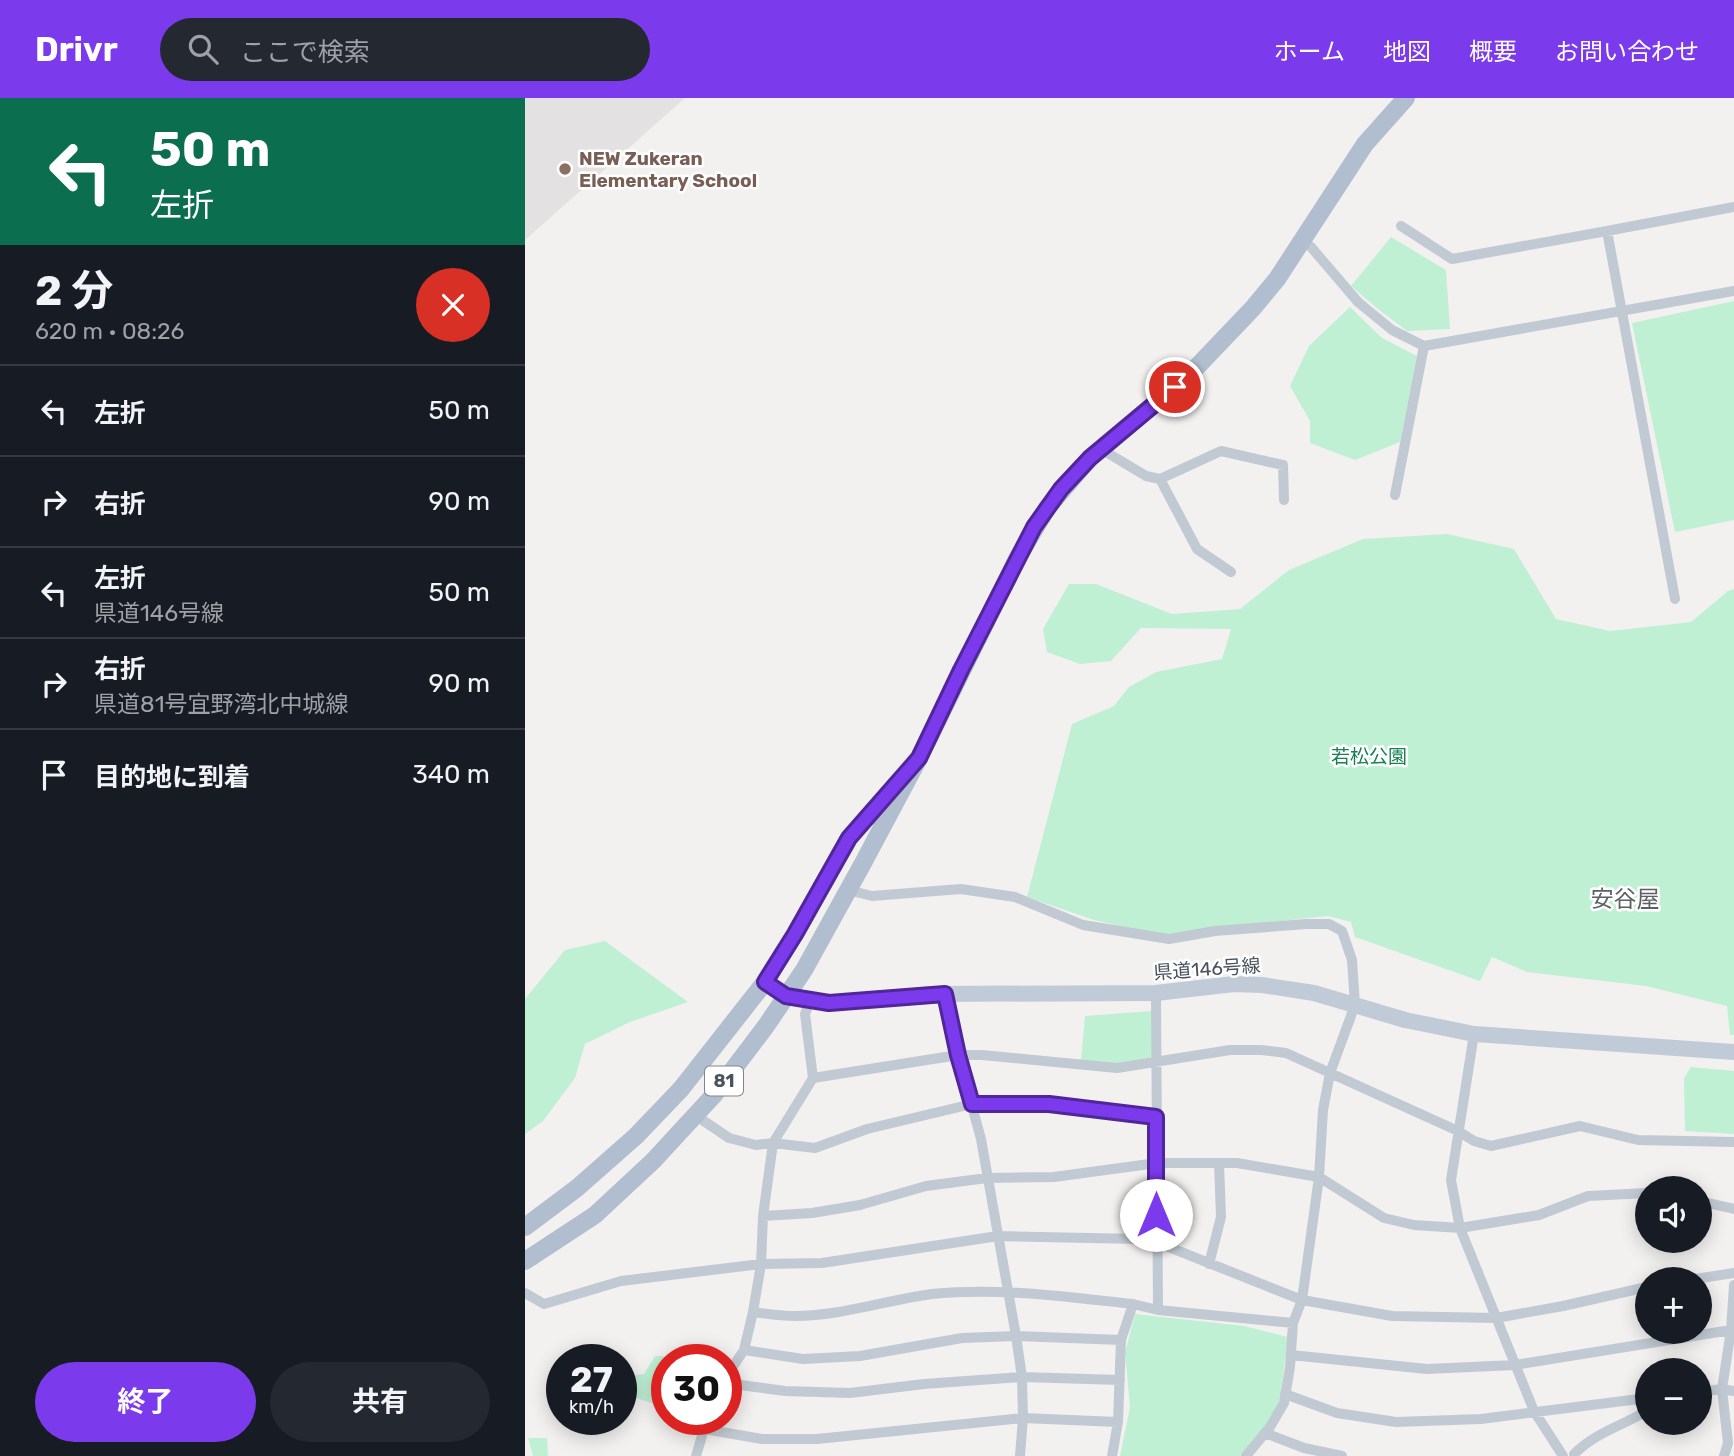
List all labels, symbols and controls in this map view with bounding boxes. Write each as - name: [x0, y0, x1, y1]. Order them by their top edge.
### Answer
- search box: [160, 18, 650, 81]
- text: Drivr: [35, 30, 118, 69]
- icon: search: [184, 30, 222, 68]
- text: ここで検索: [240, 37, 370, 68]
- text: ホーム: [1274, 38, 1345, 66]
- text: 地図: [1383, 38, 1431, 66]
- text: 概要: [1469, 38, 1517, 66]
- text: お問い合わせ: [1555, 38, 1699, 66]
- text: 50 m: [150, 120, 270, 178]
- icon: left: [35, 126, 126, 217]
- place label: NEW Zukeran Elementary School: [579, 147, 757, 192]
- marker: NEW Zukeran Elementary School: [557, 161, 573, 177]
- text: 左折: [150, 186, 214, 224]
- text: 2 分: [35, 266, 113, 316]
- button: close: [416, 268, 490, 342]
- text: 620 m · 08:26: [35, 317, 184, 345]
- pin: [1145, 357, 1205, 417]
- icon: arrive: [1156, 368, 1194, 406]
- icon: left: [35, 392, 73, 430]
- text: 50 m: [429, 395, 490, 426]
- text: 左折: [94, 398, 146, 429]
- icon: right: [35, 483, 73, 521]
- text: 90 m: [429, 486, 490, 517]
- text: 右折: [94, 489, 146, 520]
- text: 左折: [94, 563, 146, 594]
- icon: left: [35, 574, 73, 612]
- text: 50 m: [429, 577, 490, 608]
- text: 県道146号線: [94, 599, 224, 627]
- text: 右折: [94, 654, 146, 685]
- icon: right: [35, 665, 73, 703]
- text: 90 m: [429, 668, 490, 699]
- text: 県道81号宜野湾北中城線: [94, 690, 348, 718]
- park label: 若松公園: [1331, 745, 1407, 768]
- icon: arrive: [35, 756, 73, 794]
- text: 340 m: [412, 759, 490, 790]
- text: 目的地に到着: [94, 762, 250, 793]
- district label: 安谷屋: [1591, 885, 1660, 913]
- street label: 県道146号線: [1153, 954, 1261, 984]
- road number: 81: [705, 1066, 743, 1096]
- map controls: [1635, 1176, 1712, 1435]
- button: sound: [1635, 1176, 1712, 1253]
- position arrow: [1119, 1178, 1193, 1252]
- button: +: [1635, 1267, 1712, 1344]
- speed limit sign: 30: [651, 1344, 742, 1435]
- button: −: [1635, 1358, 1712, 1435]
- text: 27: [570, 1359, 613, 1401]
- button: 終了: [35, 1362, 256, 1442]
- button: 共有: [270, 1362, 490, 1442]
- text: km/h: [569, 1396, 614, 1418]

